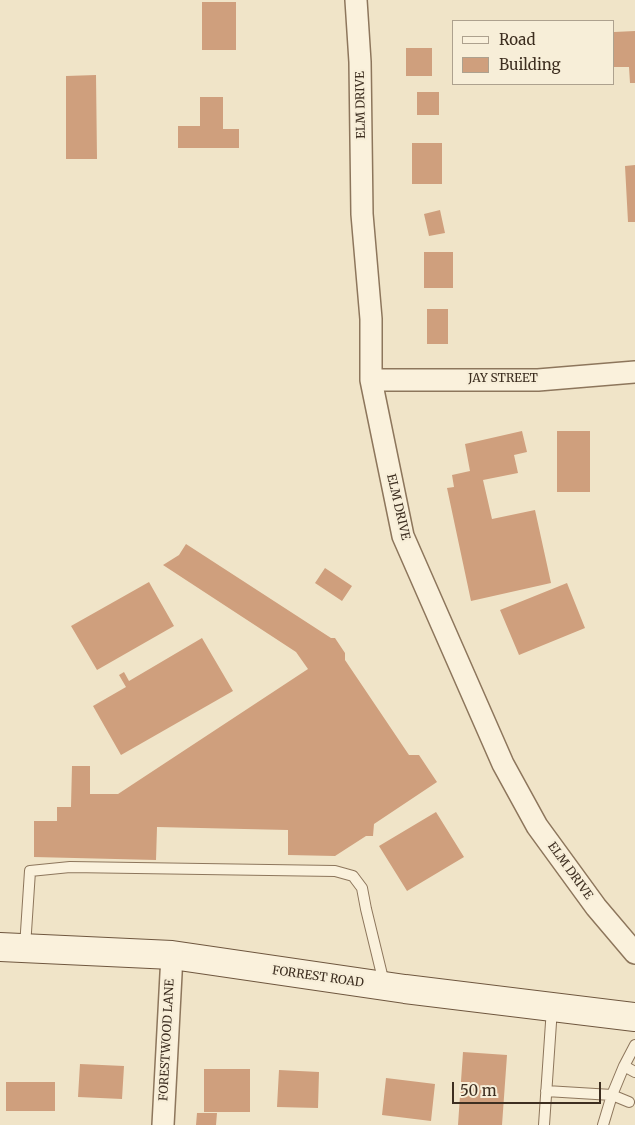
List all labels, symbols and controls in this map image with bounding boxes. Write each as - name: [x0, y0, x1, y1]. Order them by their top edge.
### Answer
- legend: [452, 20, 615, 85]
- text: Road: [499, 30, 535, 49]
- text: Building: [499, 55, 561, 74]
- street label: ELM DRIVE: [353, 71, 369, 139]
- street label: JAY STREET: [468, 372, 538, 386]
- street label: ELM DRIVE: [383, 473, 413, 541]
- street label: ELM DRIVE: [544, 839, 596, 903]
- street label: FORREST ROAD: [271, 963, 365, 991]
- street label: FORESTWOOD LANE: [157, 979, 177, 1101]
- scale bar: [455, 1072, 604, 1104]
- text: 50 m: [460, 1081, 497, 1100]

